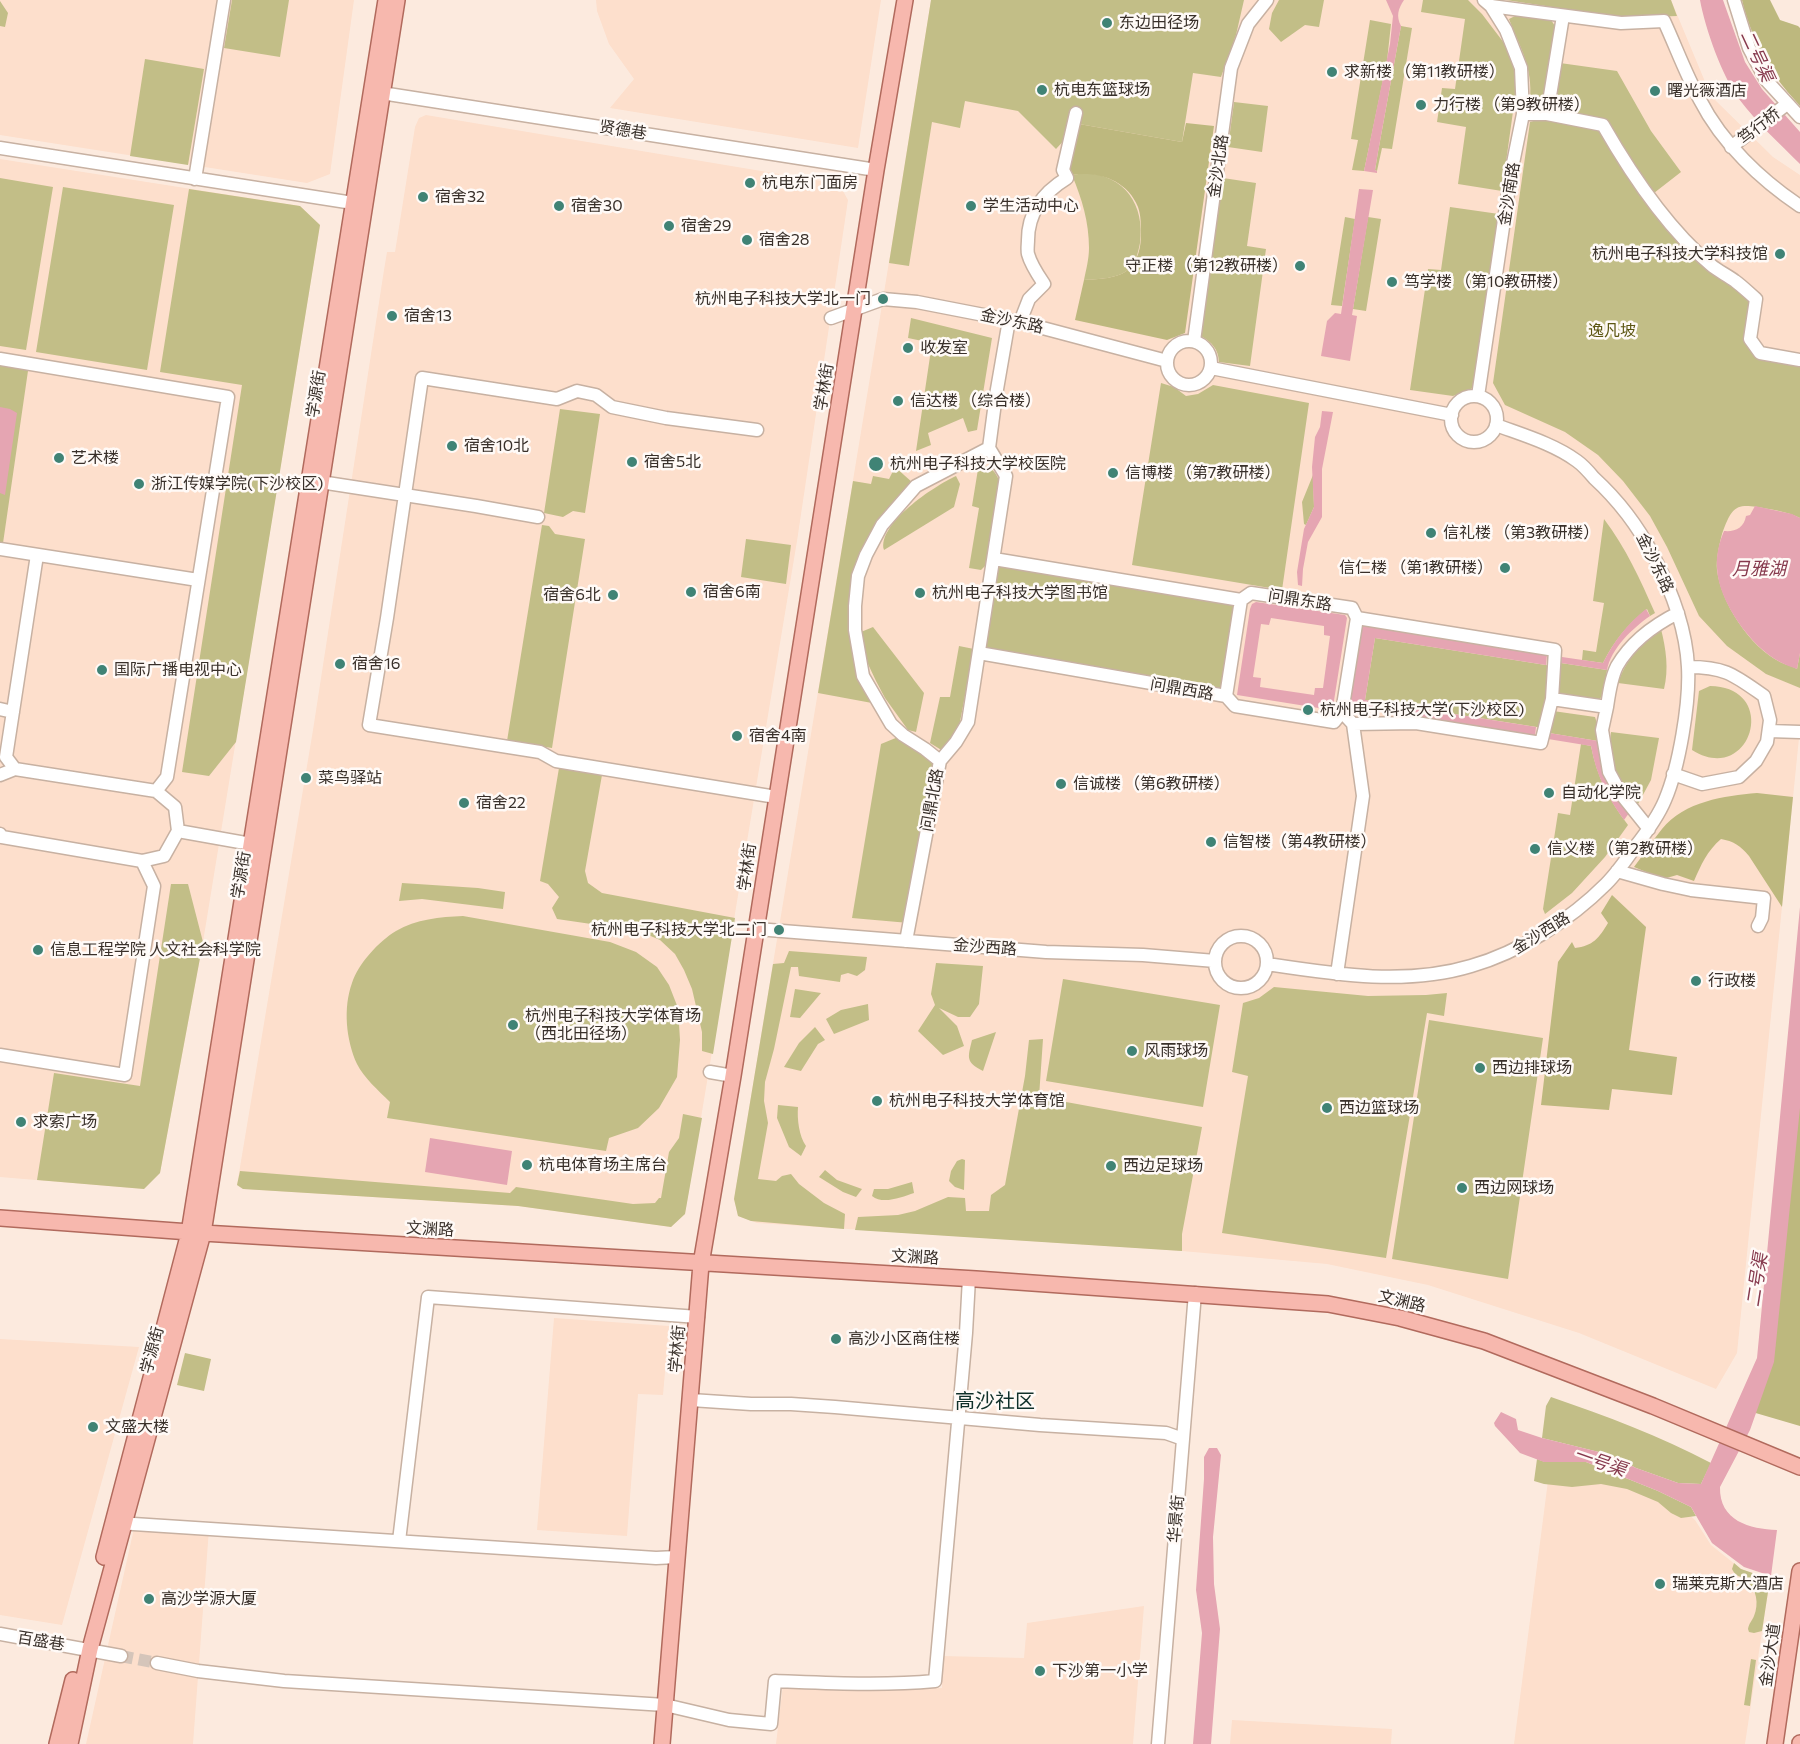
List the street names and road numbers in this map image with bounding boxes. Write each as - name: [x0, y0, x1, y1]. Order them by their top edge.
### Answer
- street label: 笃行桥: [1734, 104, 1784, 148]
- street label: 贤德巷: [598, 117, 648, 143]
- street label: 金沙北路: [1204, 133, 1232, 199]
- street label: 金沙南路: [1495, 161, 1523, 227]
- street label: 金沙东路: [979, 305, 1045, 337]
- street label: 学林街: [811, 362, 837, 412]
- street label: 学源街: [303, 369, 329, 419]
- street label: 金沙东路: [1632, 530, 1678, 596]
- street label: 问鼎东路: [1267, 586, 1333, 614]
- street label: 问鼎西路: [1149, 674, 1215, 704]
- street label: 问鼎北路: [917, 767, 947, 833]
- street label: 学林街: [734, 842, 760, 892]
- street label: 学源街: [228, 850, 254, 900]
- street label: 金沙西路: [1509, 908, 1573, 958]
- street label: 金沙西路: [952, 935, 1018, 959]
- street label: 文渊路: [406, 1218, 454, 1240]
- street label: 文渊路: [891, 1246, 939, 1268]
- street label: 文渊路: [1376, 1286, 1428, 1316]
- street label: 学源街: [137, 1324, 167, 1376]
- street label: 学林街: [665, 1324, 689, 1374]
- street label: 华景街: [1164, 1494, 1188, 1544]
- street label: 金沙大道: [1756, 1622, 1784, 1688]
- street label: 百盛巷: [16, 1628, 66, 1654]

